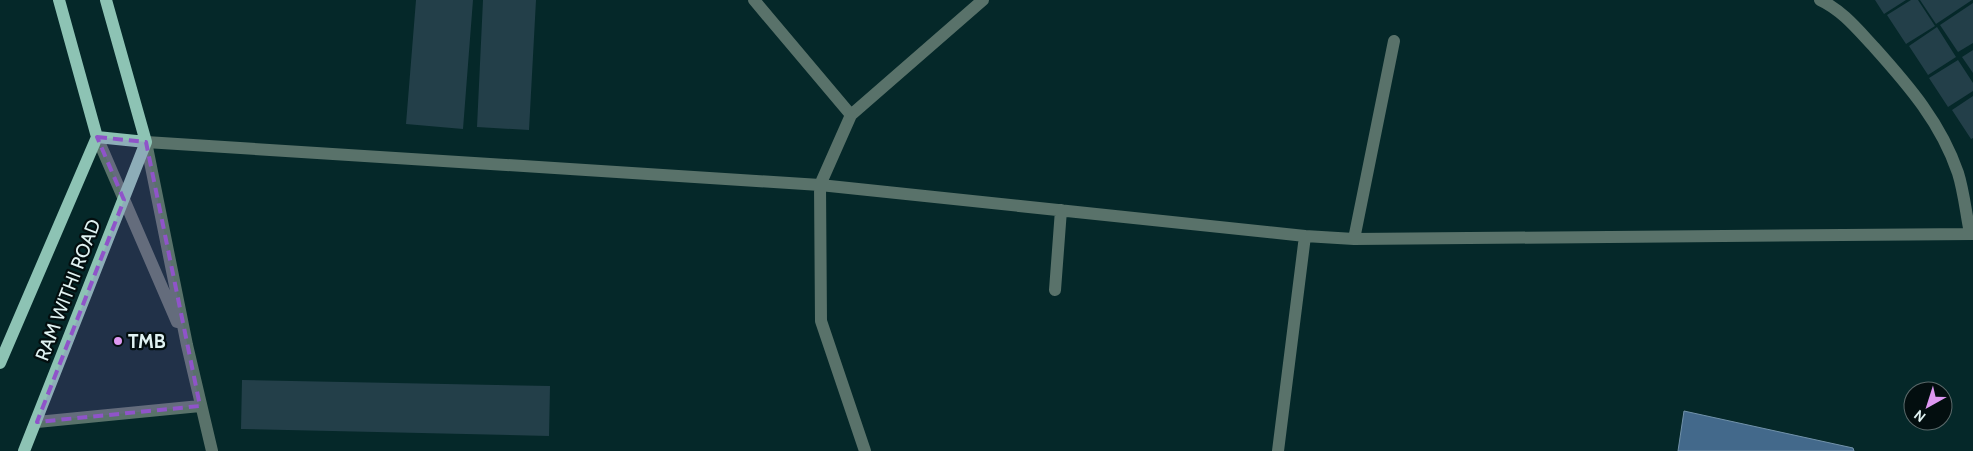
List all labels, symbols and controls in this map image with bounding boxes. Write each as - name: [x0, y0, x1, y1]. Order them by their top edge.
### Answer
- street label: RAM WITHI ROAD: [30, 216, 106, 364]
- place label: TMB: [128, 330, 166, 353]
- marker: TMB: [112, 335, 124, 347]
- north arrow: [1903, 381, 1953, 431]
- text: N: [1910, 406, 1929, 426]

